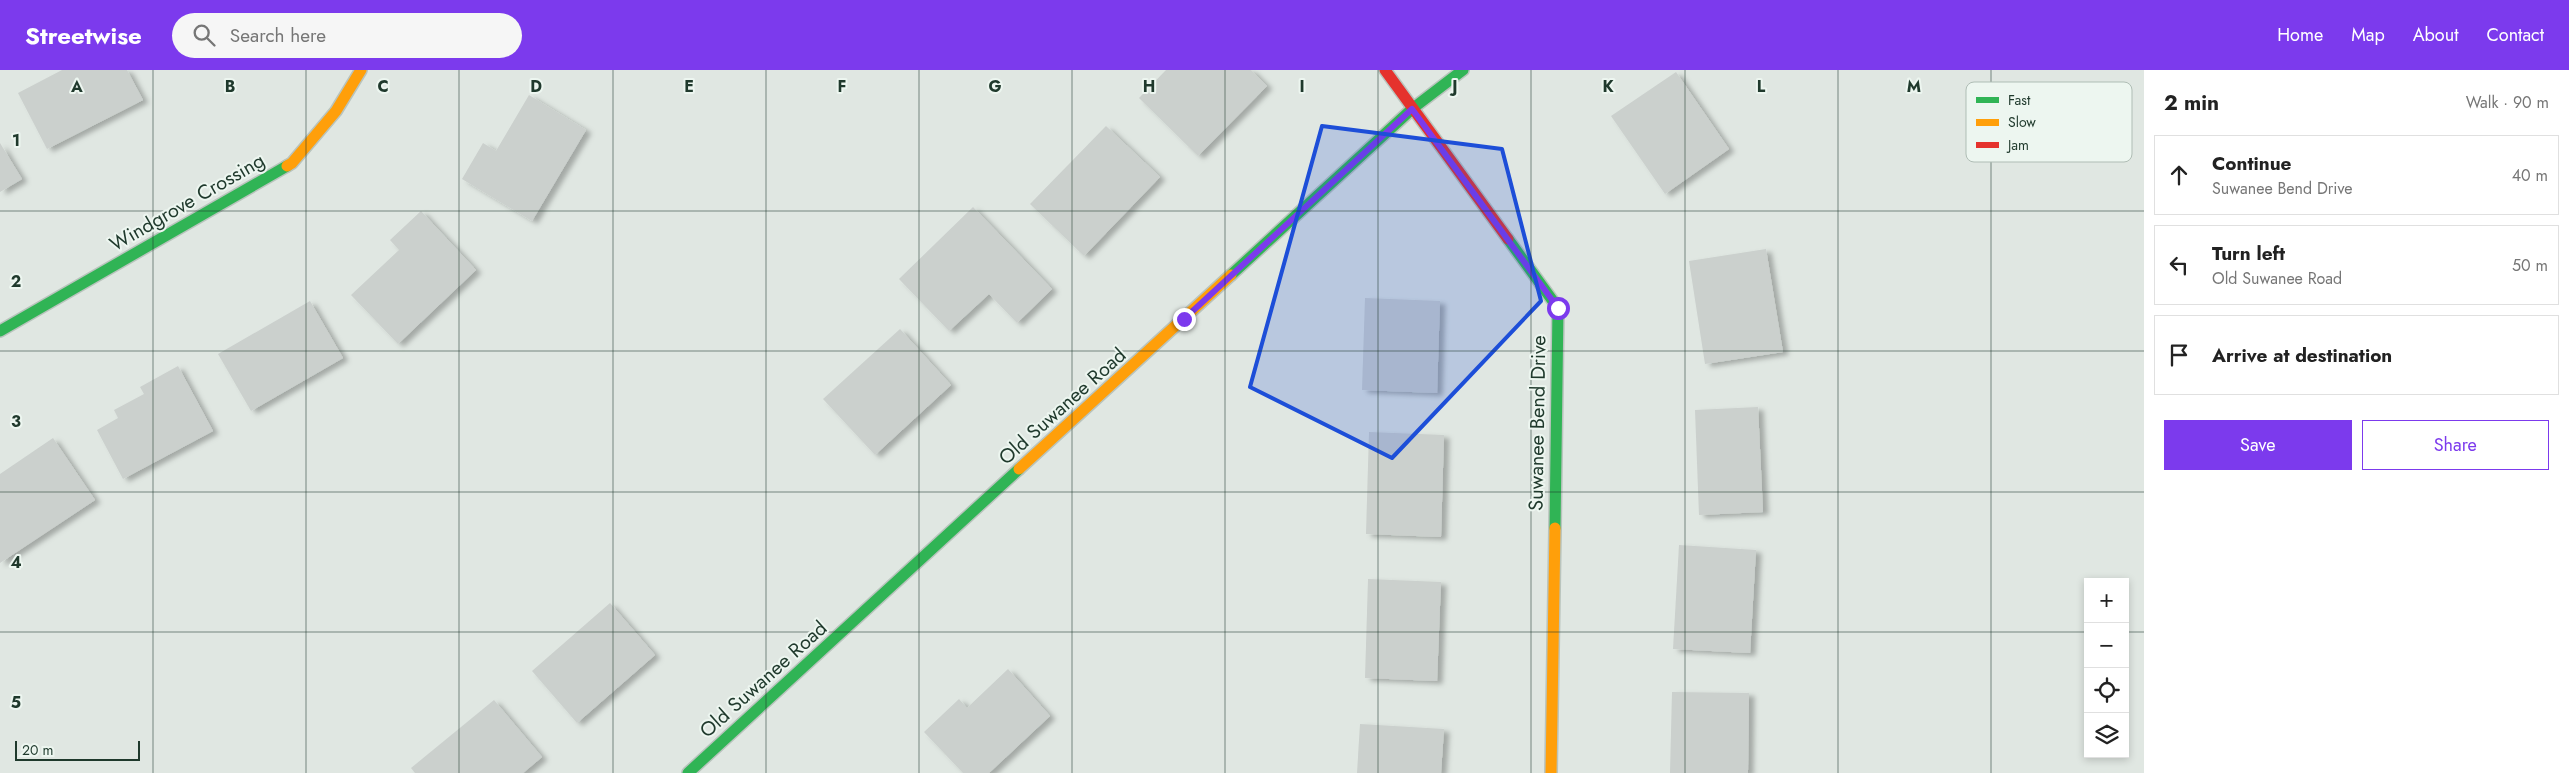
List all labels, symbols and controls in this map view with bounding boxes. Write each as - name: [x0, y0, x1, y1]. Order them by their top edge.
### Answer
- search box: [172, 13, 522, 58]
- text: Streetwise: [25, 18, 142, 53]
- icon: search: [190, 21, 218, 49]
- text: Search here: [230, 22, 326, 49]
- text: Home: [2277, 22, 2323, 48]
- text: Map: [2351, 22, 2385, 48]
- text: About: [2413, 22, 2458, 48]
- text: Contact: [2486, 22, 2544, 48]
- text: A: [70, 75, 83, 98]
- text: B: [225, 75, 235, 98]
- text: C: [377, 75, 389, 98]
- text: D: [530, 75, 542, 98]
- text: E: [684, 75, 694, 98]
- text: F: [838, 75, 846, 98]
- text: G: [988, 75, 1002, 98]
- text: H: [1143, 75, 1155, 98]
- text: I: [1299, 75, 1305, 98]
- text: J: [1449, 75, 1458, 98]
- text: K: [1602, 75, 1614, 98]
- text: L: [1757, 75, 1766, 98]
- text: M: [1907, 75, 1921, 98]
- legend: [1966, 82, 2132, 162]
- text: 2 min: [2164, 88, 2219, 118]
- text: Fast: [2008, 90, 2031, 110]
- text: Walk · 90 m: [2466, 91, 2549, 114]
- text: Slow: [2008, 112, 2036, 132]
- text: 1: [12, 129, 20, 152]
- text: Jam: [2006, 135, 2029, 155]
- street label: Windgrove Crossing: [104, 146, 270, 259]
- text: Continue: [2212, 150, 2291, 177]
- icon: ahead: [2165, 161, 2193, 189]
- text: 40 m: [2512, 164, 2548, 187]
- text: Suwanee Bend Drive: [2212, 177, 2352, 200]
- text: Turn left: [2212, 240, 2285, 267]
- icon: left: [2165, 251, 2193, 279]
- text: 50 m: [2512, 254, 2548, 277]
- text: Old Suwanee Road: [2212, 267, 2342, 290]
- text: 2: [11, 270, 21, 293]
- route start: [1547, 297, 1570, 320]
- route end: [1173, 308, 1196, 331]
- street label: Suwanee Bend Drive: [1521, 335, 1554, 511]
- street label: Old Suwanee Road: [992, 341, 1133, 472]
- icon: arrive: [2165, 341, 2193, 369]
- text: Arrive at destination: [2212, 342, 2392, 369]
- text: 3: [11, 410, 21, 433]
- button: Save: [2164, 420, 2352, 470]
- button: Share: [2362, 420, 2549, 470]
- text: 4: [10, 551, 22, 574]
- map controls: [2084, 578, 2129, 758]
- button: +: [2084, 578, 2129, 623]
- street label: Old Suwanee Road: [693, 614, 834, 745]
- button: −: [2084, 623, 2129, 668]
- button: locate: [2084, 668, 2129, 713]
- text: 5: [11, 691, 21, 714]
- button: layers: [2084, 713, 2129, 758]
- scale bar: [15, 738, 140, 761]
- text: 20 m: [22, 740, 54, 760]

